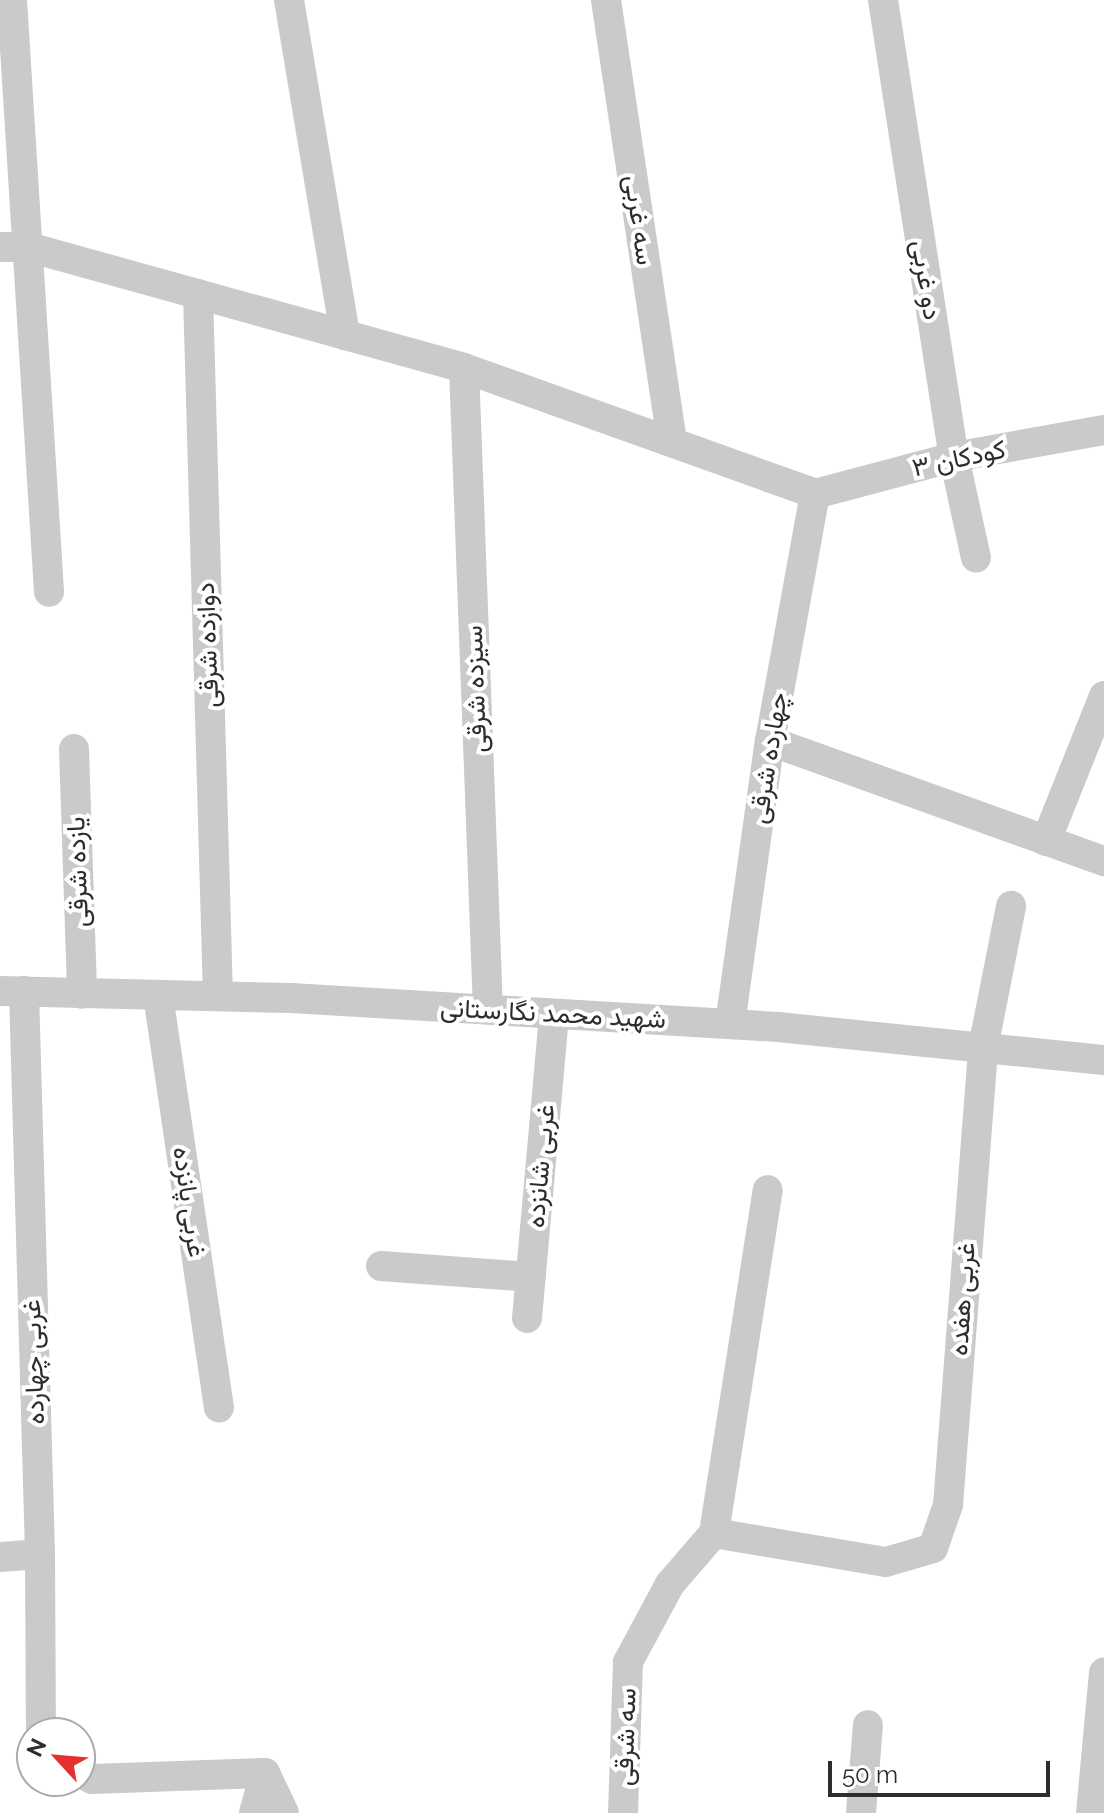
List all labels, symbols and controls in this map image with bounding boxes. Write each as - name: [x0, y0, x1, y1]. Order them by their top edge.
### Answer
- street label: سه غربی: [617, 173, 661, 267]
- street label: دو غربی: [904, 238, 948, 322]
- street label: کودکان ۳: [909, 434, 1009, 484]
- street label: دوازده شرقی: [190, 582, 226, 708]
- street label: سیزده شرقی: [458, 625, 494, 753]
- street label: چهارده شرقی: [743, 690, 795, 826]
- street label: یازده شرقی: [60, 816, 96, 928]
- street label: شهید محمد نگارستانی: [439, 993, 667, 1035]
- street label: غربی شانزده: [520, 1103, 562, 1229]
- street label: غربی پانزده: [166, 1145, 212, 1259]
- street label: غربی هفده: [943, 1241, 983, 1357]
- street label: غربی چهارده: [16, 1299, 52, 1425]
- street label: سه شرقی: [609, 1687, 643, 1787]
- north arrow: [16, 1717, 96, 1797]
- text: N: [21, 1734, 52, 1761]
- scale bar: [832, 1745, 1054, 1795]
- text: 50 m: [842, 1760, 898, 1789]

